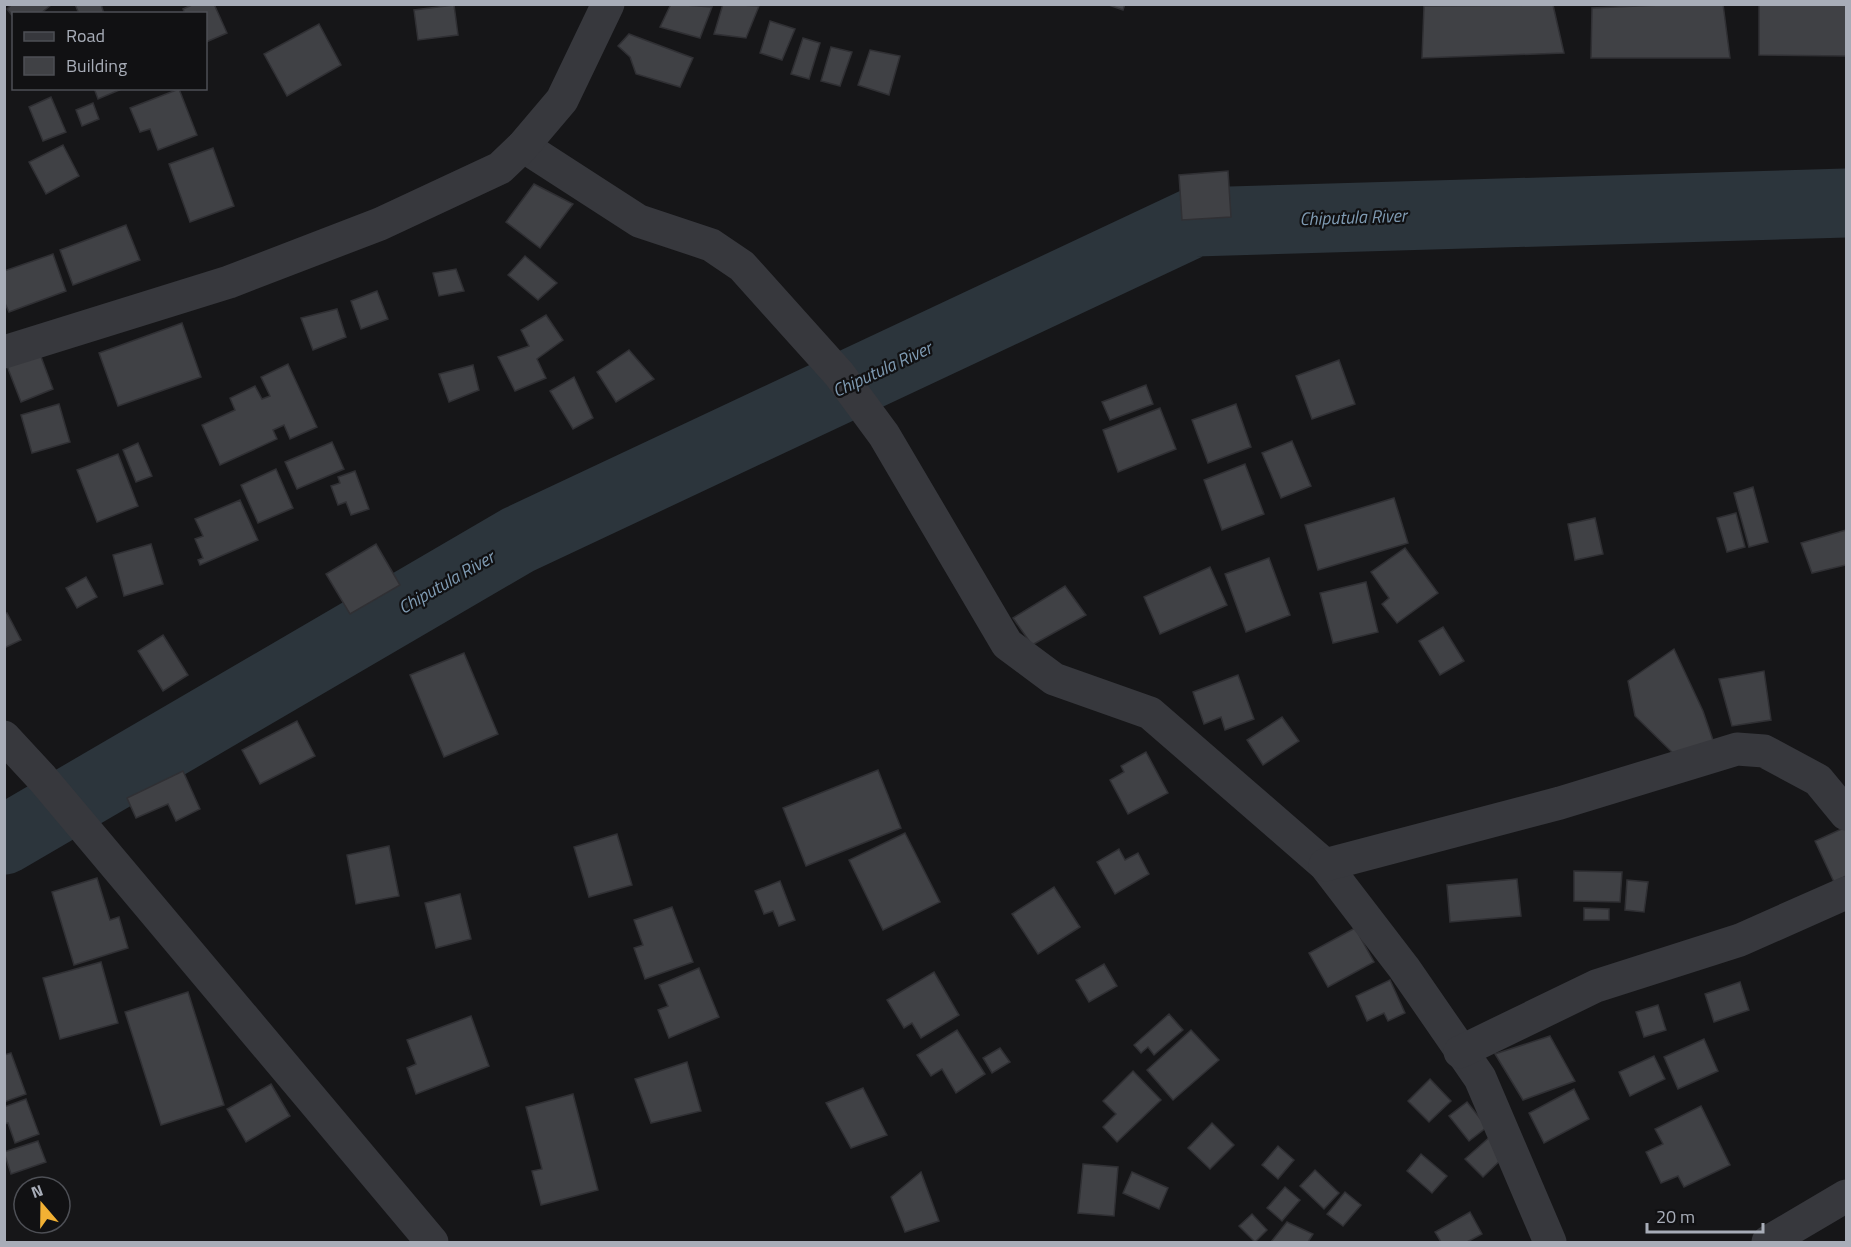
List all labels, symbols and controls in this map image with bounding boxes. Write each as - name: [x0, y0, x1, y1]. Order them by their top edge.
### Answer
- legend: [12, 12, 207, 90]
- text: Road: [66, 22, 105, 49]
- text: Building: [66, 52, 127, 79]
- water label: Chiputula River: [1299, 202, 1409, 232]
- water label: Chiputula River: [828, 333, 938, 404]
- water label: Chiputula River: [393, 542, 501, 620]
- north arrow: [12, 1175, 72, 1235]
- text: N: [28, 1178, 46, 1204]
- scale bar: [1647, 1196, 1762, 1234]
- text: 20 m: [1656, 1203, 1695, 1230]

